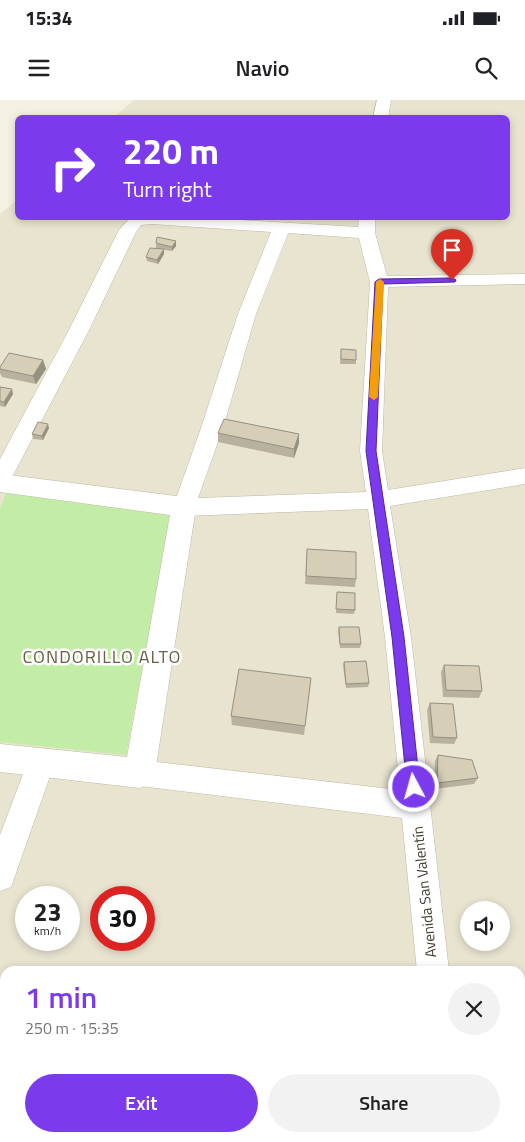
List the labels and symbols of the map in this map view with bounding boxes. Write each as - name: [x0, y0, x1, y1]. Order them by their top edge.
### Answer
- pin: [431, 229, 473, 280]
- district label: CONDORILLO ALTO: [23, 643, 182, 670]
- position arrow: [387, 760, 439, 812]
- street label: Avenida San Valentín: [406, 825, 442, 959]
- speed limit sign: 30: [90, 886, 155, 951]

